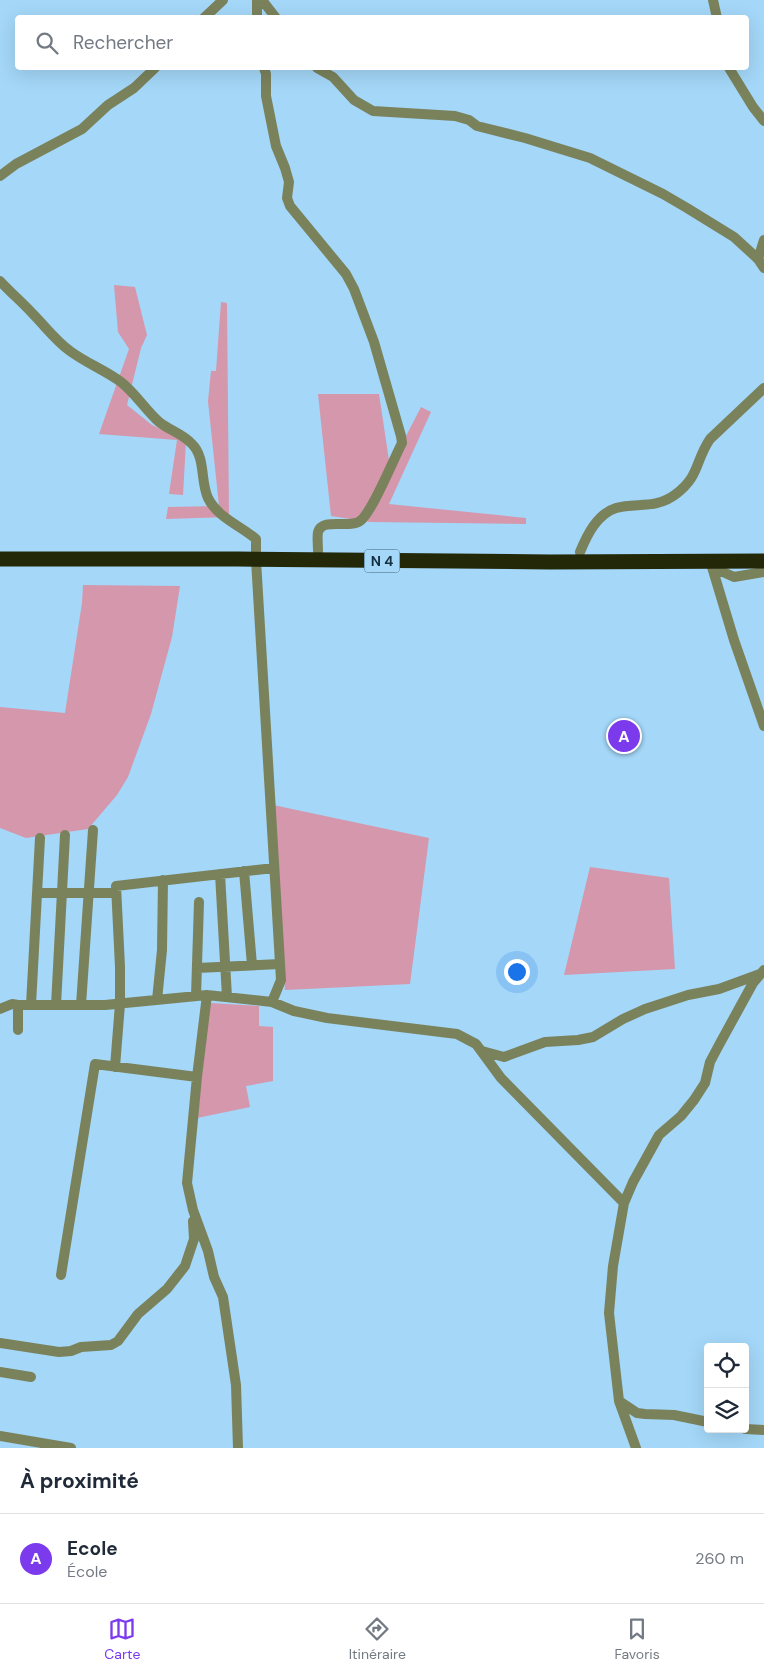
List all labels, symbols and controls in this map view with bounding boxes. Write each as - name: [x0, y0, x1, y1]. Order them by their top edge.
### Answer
- search box: [15, 15, 749, 70]
- icon: search: [33, 29, 61, 57]
- text: Rechercher: [73, 30, 173, 55]
- road number: N 4: [364, 550, 400, 572]
- pin: A: [608, 717, 640, 755]
- your location: [504, 959, 530, 985]
- map controls: [704, 1343, 749, 1433]
- button: locate: [704, 1343, 749, 1388]
- button: layers: [704, 1388, 749, 1433]
- text: À proximité: [20, 1467, 139, 1495]
- text: Ecole: [67, 1536, 118, 1561]
- text: A: [30, 1548, 42, 1569]
- text: 260 m: [695, 1548, 744, 1569]
- text: École: [67, 1561, 107, 1582]
- tab: Carte: [104, 1615, 140, 1663]
- tab: Itinéraire: [349, 1615, 406, 1663]
- tab: Favoris: [614, 1615, 660, 1663]

